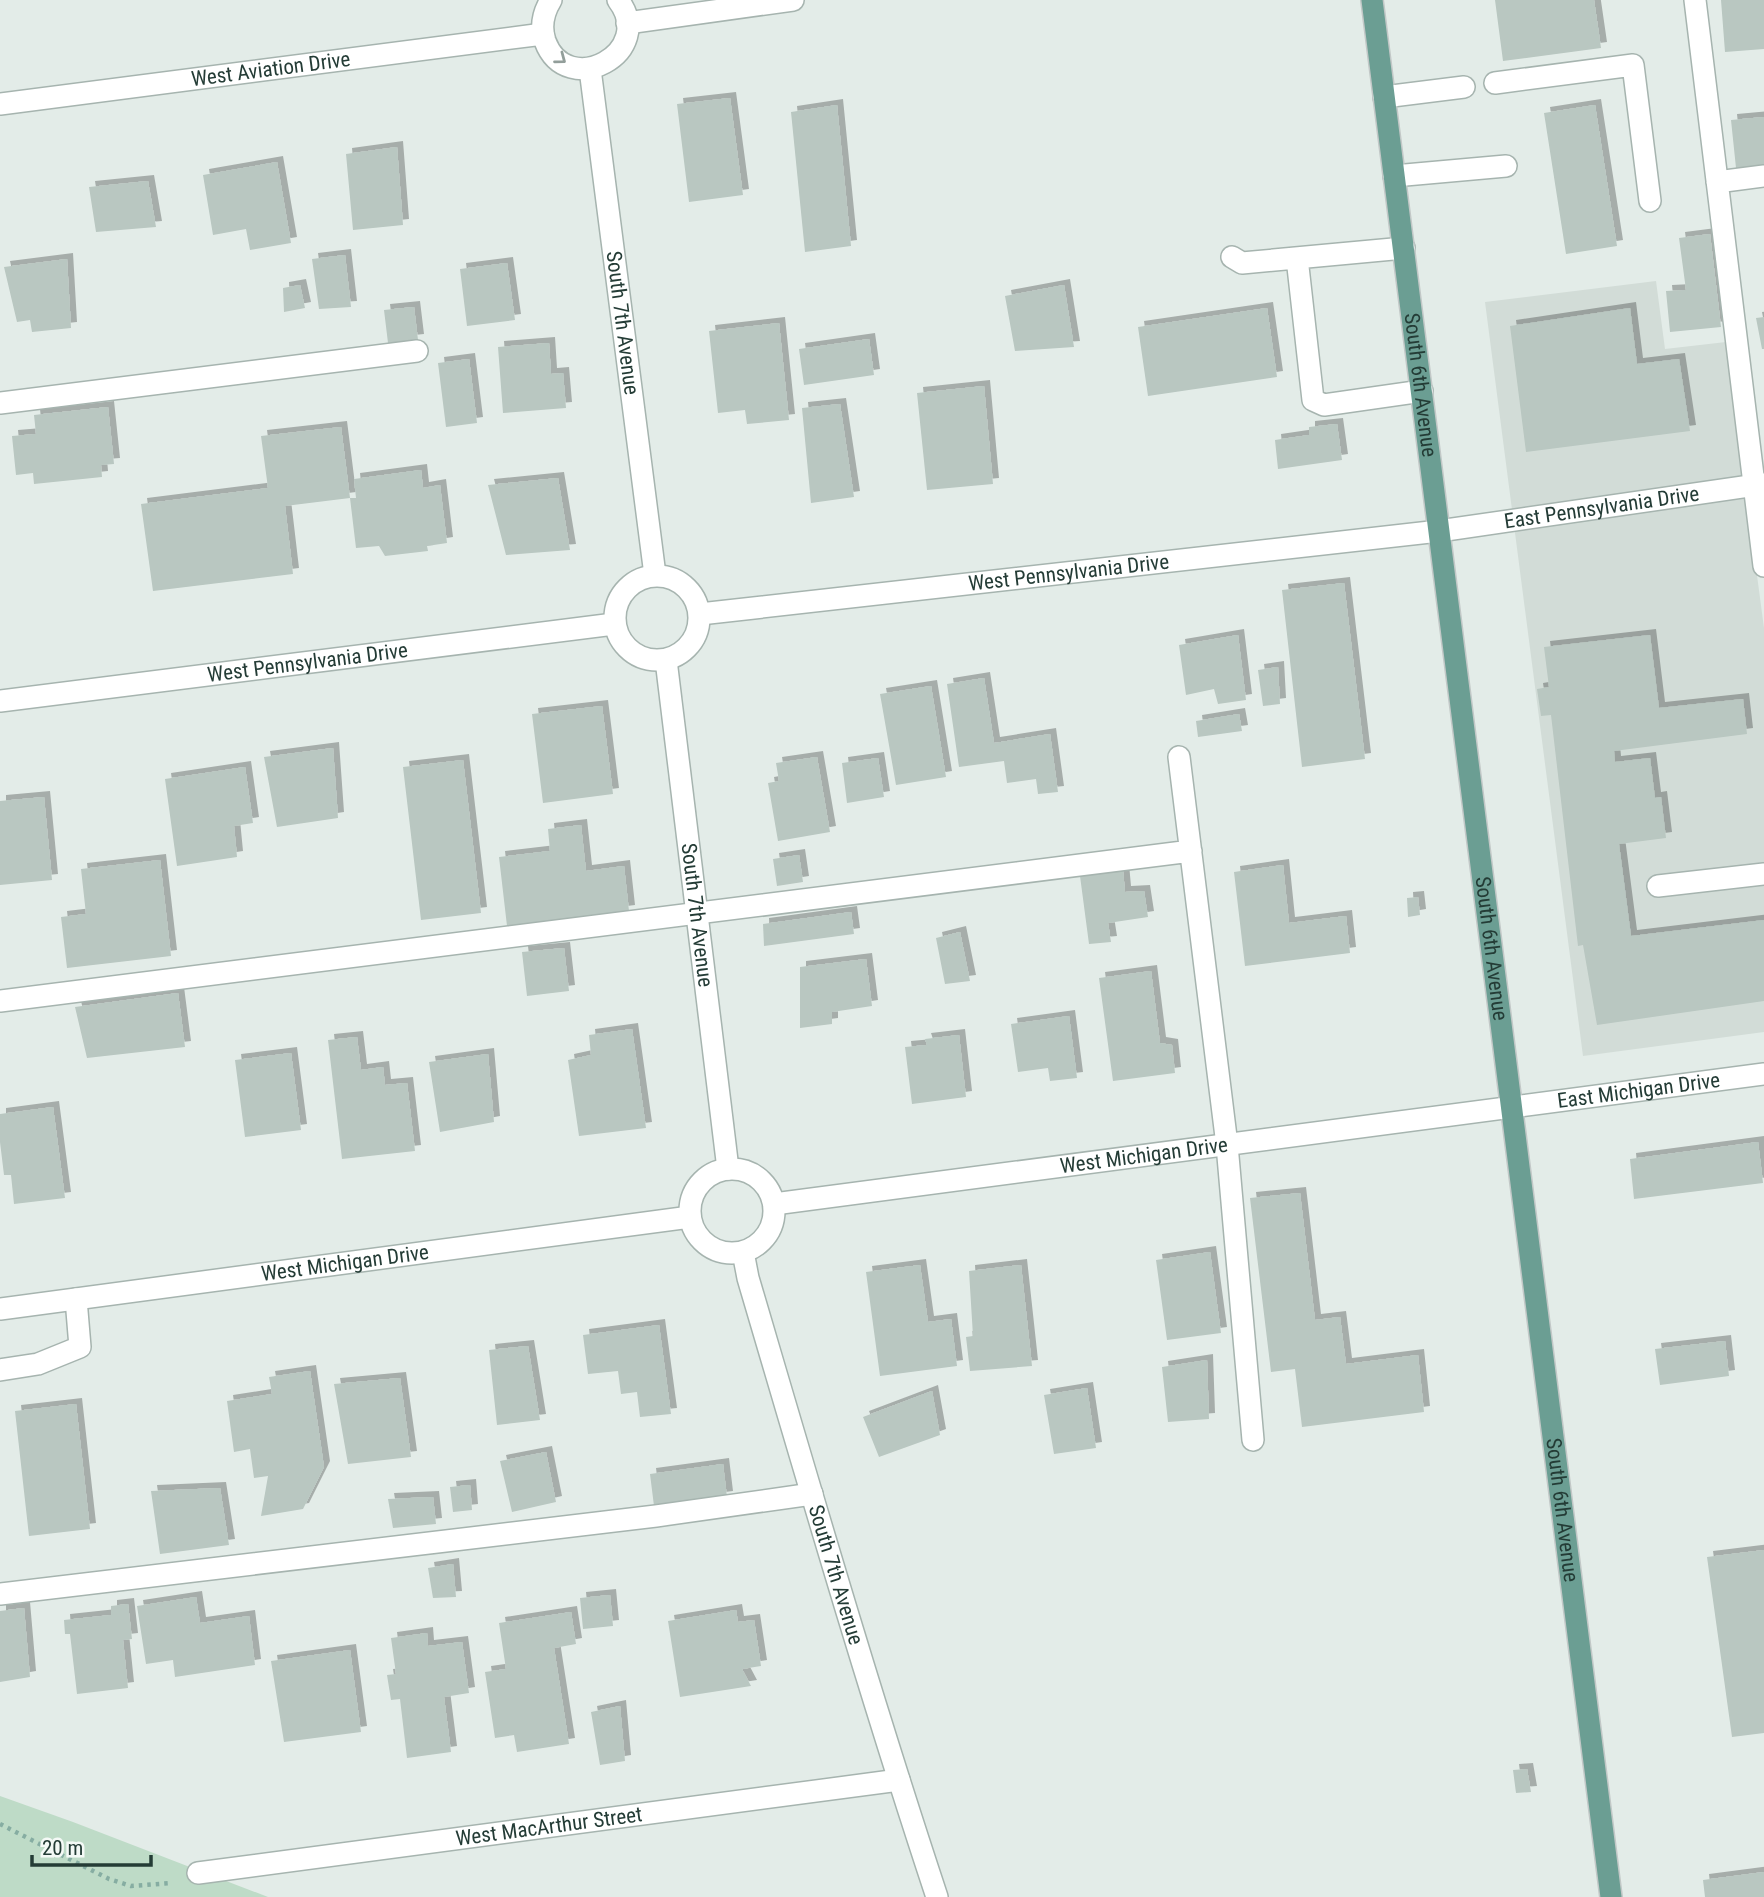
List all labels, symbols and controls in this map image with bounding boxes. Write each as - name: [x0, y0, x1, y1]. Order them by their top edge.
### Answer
- street label: West Aviation Drive: [190, 47, 352, 91]
- one-way arrow: [553, 51, 565, 63]
- street label: South 7th Avenue: [601, 250, 644, 396]
- street label: South 6th Avenue: [1400, 312, 1441, 458]
- street label: East Pennsylvania Drive: [1503, 481, 1701, 533]
- street label: West Pennsylvania Drive: [967, 549, 1170, 596]
- street label: West Pennsylvania Drive: [206, 638, 409, 687]
- street label: South 7th Avenue: [676, 842, 718, 989]
- street label: South 6th Avenue: [1471, 875, 1512, 1022]
- street label: East Michigan Drive: [1556, 1068, 1722, 1113]
- street label: West Michigan Drive: [1059, 1133, 1229, 1178]
- street label: West Michigan Drive: [260, 1240, 430, 1286]
- street label: South 6th Avenue: [1541, 1437, 1583, 1584]
- street label: South 7th Avenue: [804, 1502, 868, 1648]
- street label: West MacArthur Street: [454, 1802, 644, 1851]
- scale bar: [32, 1824, 150, 1868]
- text: 20 m: [42, 1836, 83, 1860]

